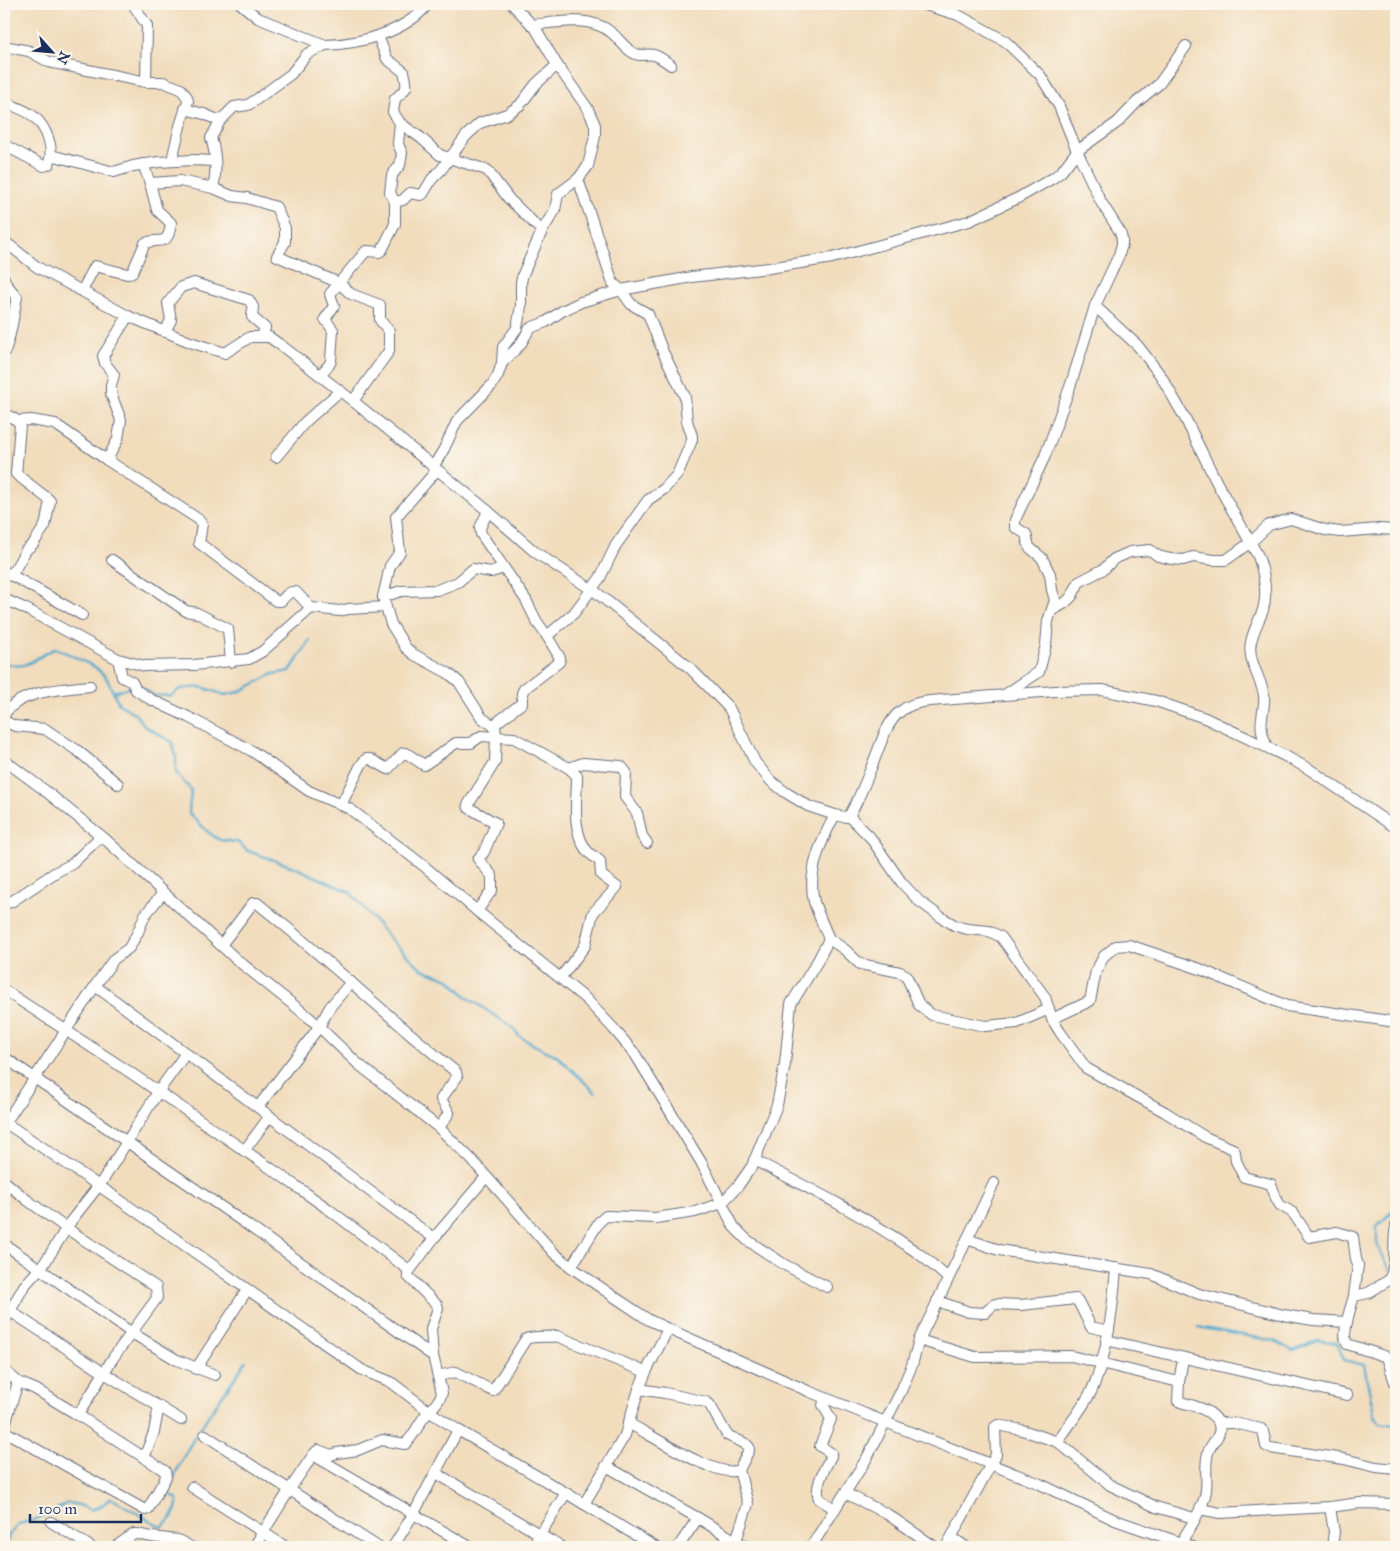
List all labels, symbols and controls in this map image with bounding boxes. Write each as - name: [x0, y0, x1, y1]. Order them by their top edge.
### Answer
- north arrow: [28, 28, 78, 78]
- text: N: [53, 49, 73, 67]
- scale bar: [30, 1491, 141, 1523]
- text: 100 m: [38, 1500, 78, 1518]

